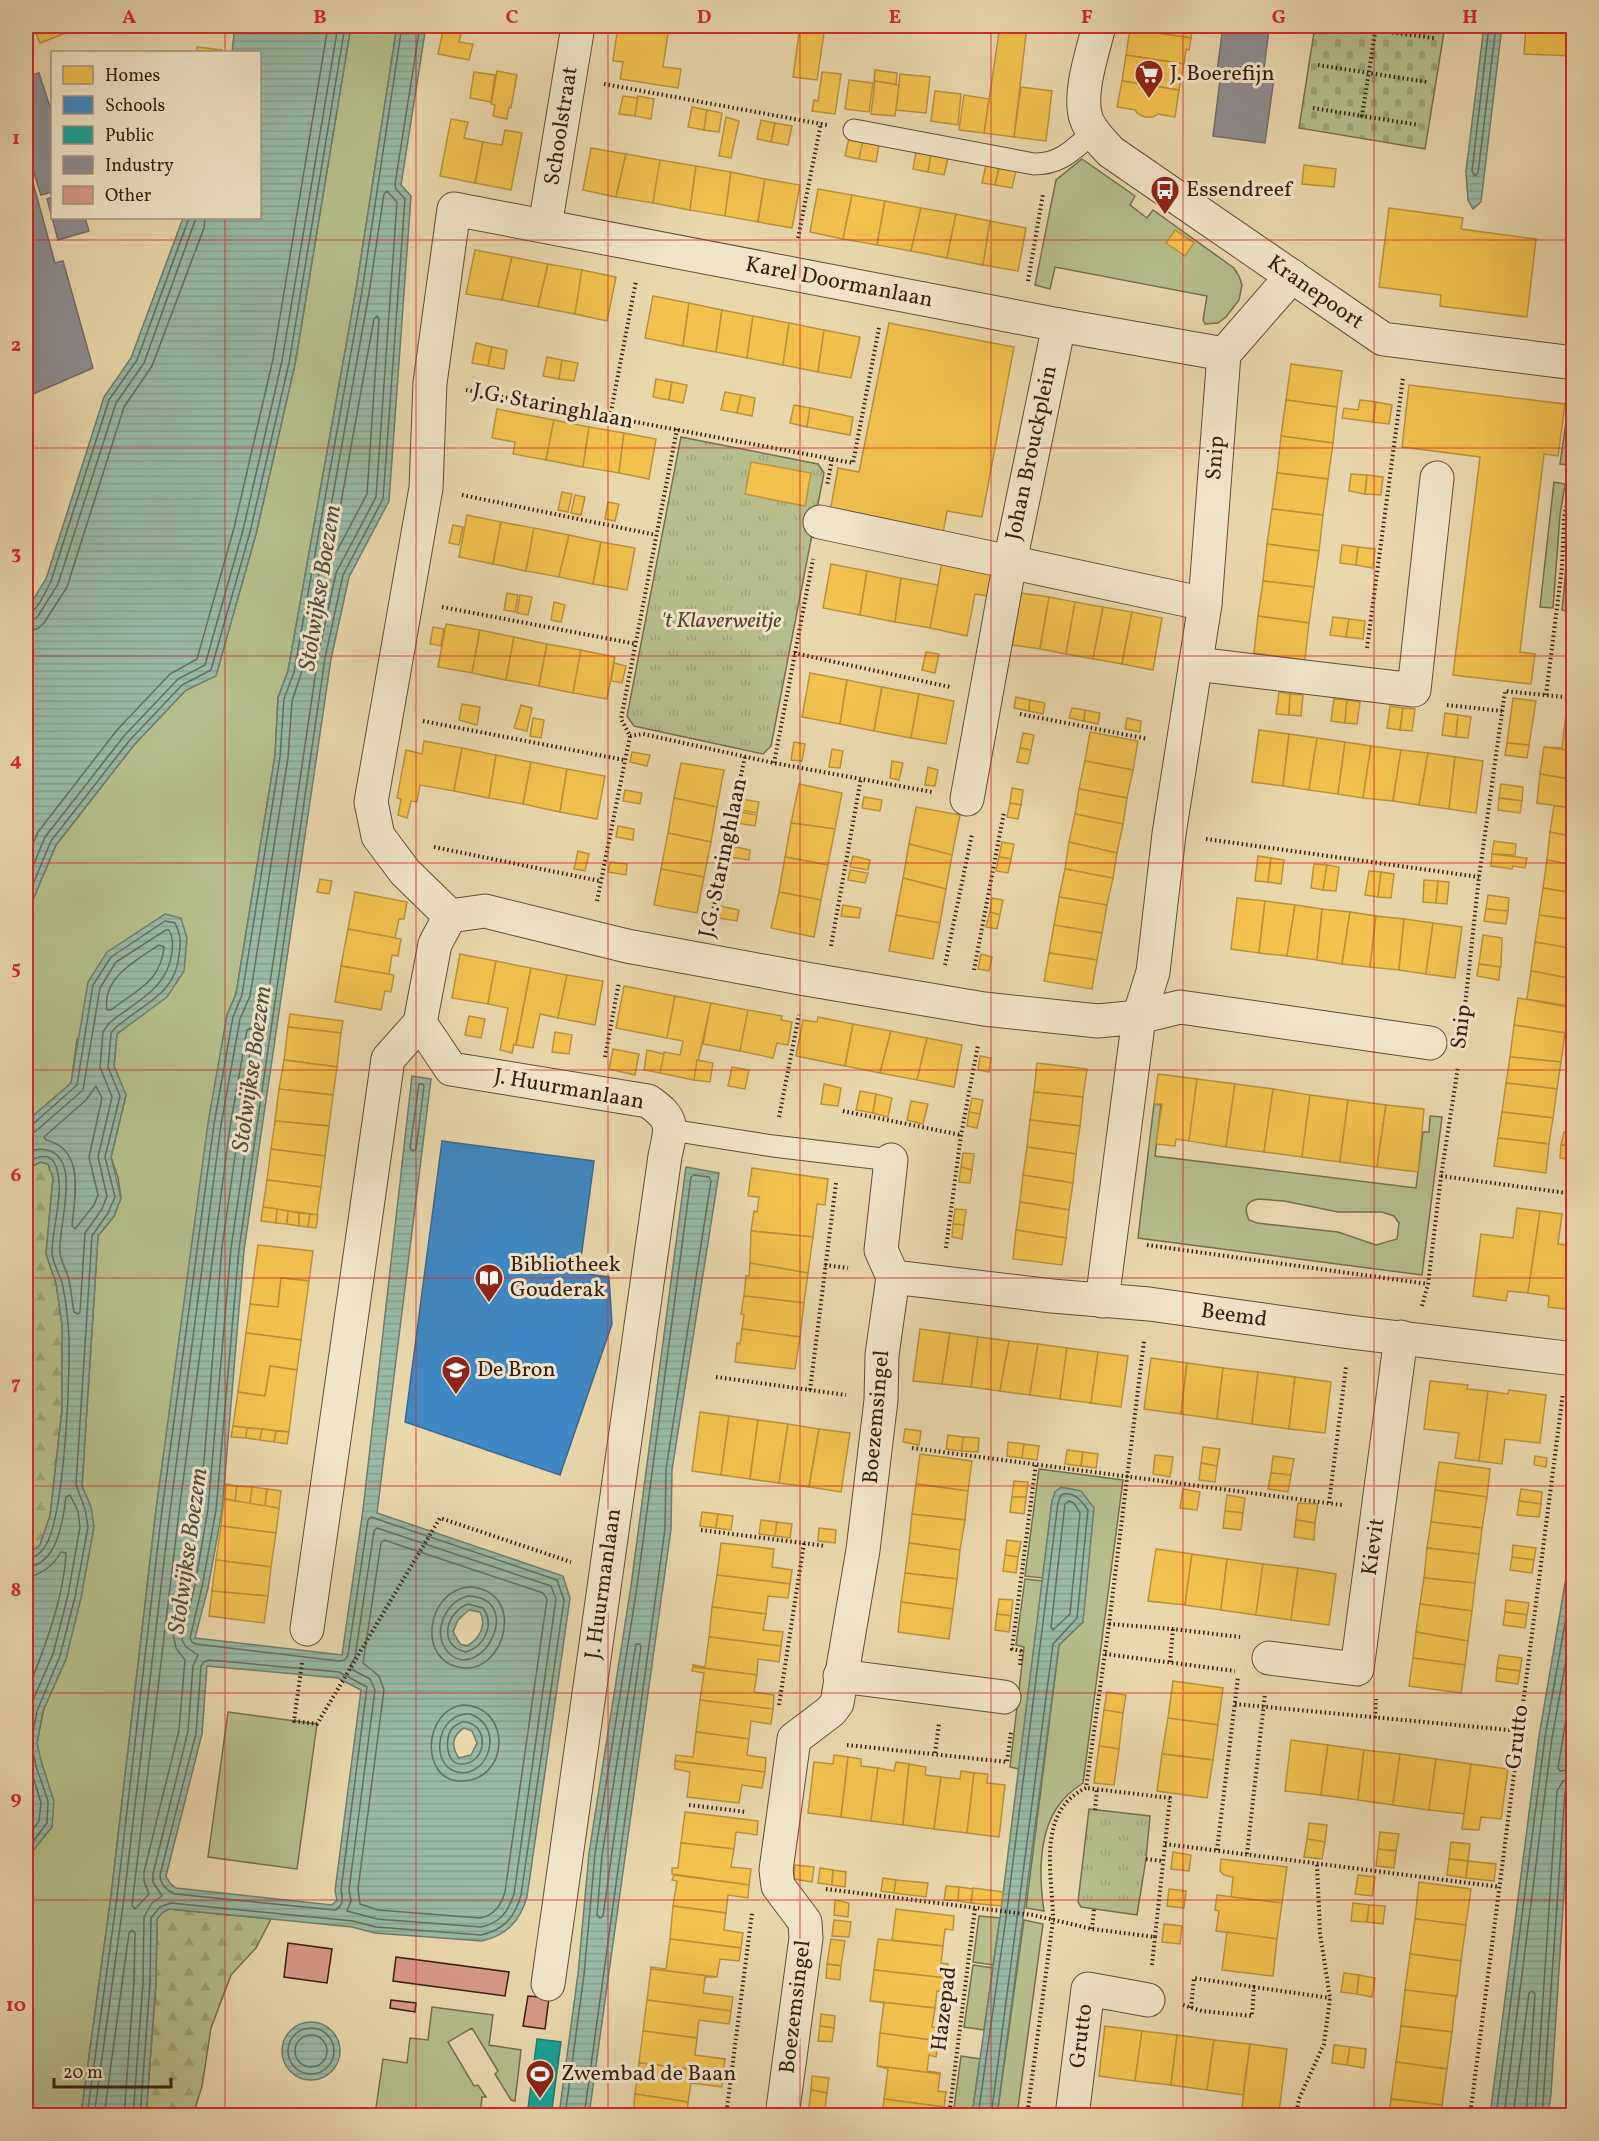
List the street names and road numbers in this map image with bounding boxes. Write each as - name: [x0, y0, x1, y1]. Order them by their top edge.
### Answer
- street label: Schoolstraat: [537, 64, 587, 188]
- street label: Kranepoort: [1260, 248, 1370, 338]
- street label: Karel Doormanlaan: [743, 250, 935, 316]
- street label: Johan Brouckplein: [998, 363, 1066, 543]
- street label: J.G. Staringhlaan: [470, 376, 636, 438]
- street label: Snip: [1199, 435, 1233, 481]
- street label: J.G. Staringhlaan: [692, 775, 756, 941]
- street label: Snip: [1444, 1003, 1480, 1051]
- street label: J. Huurmanlaan: [491, 1062, 647, 1118]
- street label: Beemd: [1199, 1296, 1269, 1336]
- street label: Boezemsingel: [856, 1349, 898, 1485]
- street label: J. Huurmanlaan: [578, 1507, 630, 1661]
- street label: Kievit: [1355, 1516, 1393, 1578]
- street label: Grutto: [1499, 1703, 1537, 1771]
- street label: Boezemsingel: [772, 1939, 820, 2075]
- street label: Hazepad: [924, 1965, 966, 2053]
- street label: Grutto: [1063, 2002, 1101, 2070]

